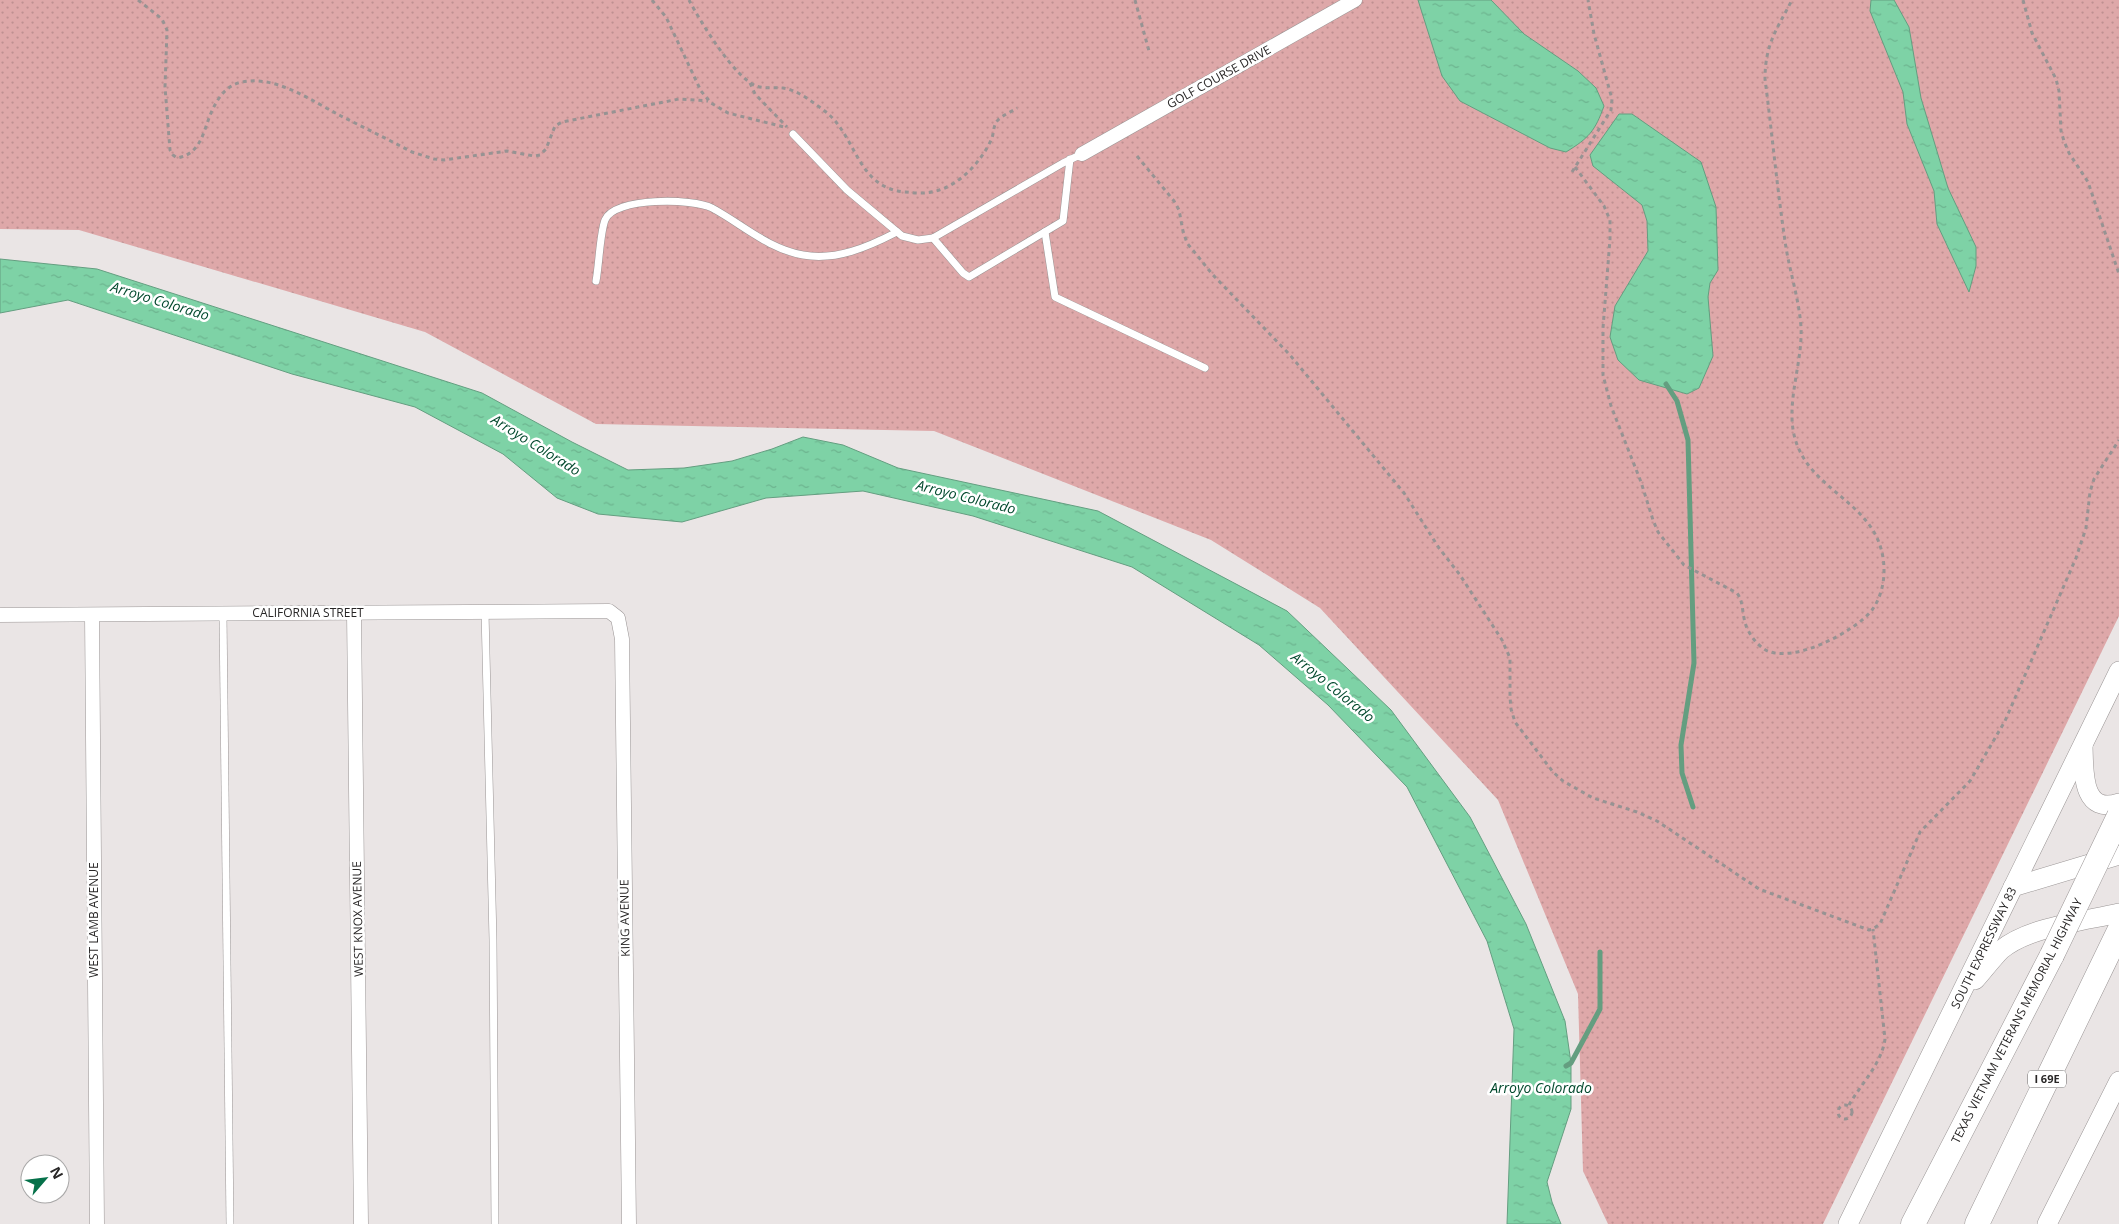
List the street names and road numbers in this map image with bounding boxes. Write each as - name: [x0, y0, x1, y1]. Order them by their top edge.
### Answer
- street label: GOLF COURSE DRIVE: [1164, 41, 1274, 112]
- street label: CALIFORNIA STREET: [252, 604, 364, 621]
- street label: WEST KNOX AVENUE: [348, 861, 367, 977]
- street label: WEST LAMB AVENUE: [85, 862, 102, 978]
- street label: KING AVENUE: [615, 879, 634, 957]
- street label: SOUTH EXPRESSWAY 83: [1947, 884, 2021, 1012]
- street label: TEXAS VIETNAM VETERANS MEMORIAL HIGHWAY: [1947, 895, 2086, 1146]
- road number: I 69E: [2028, 1070, 2066, 1088]

